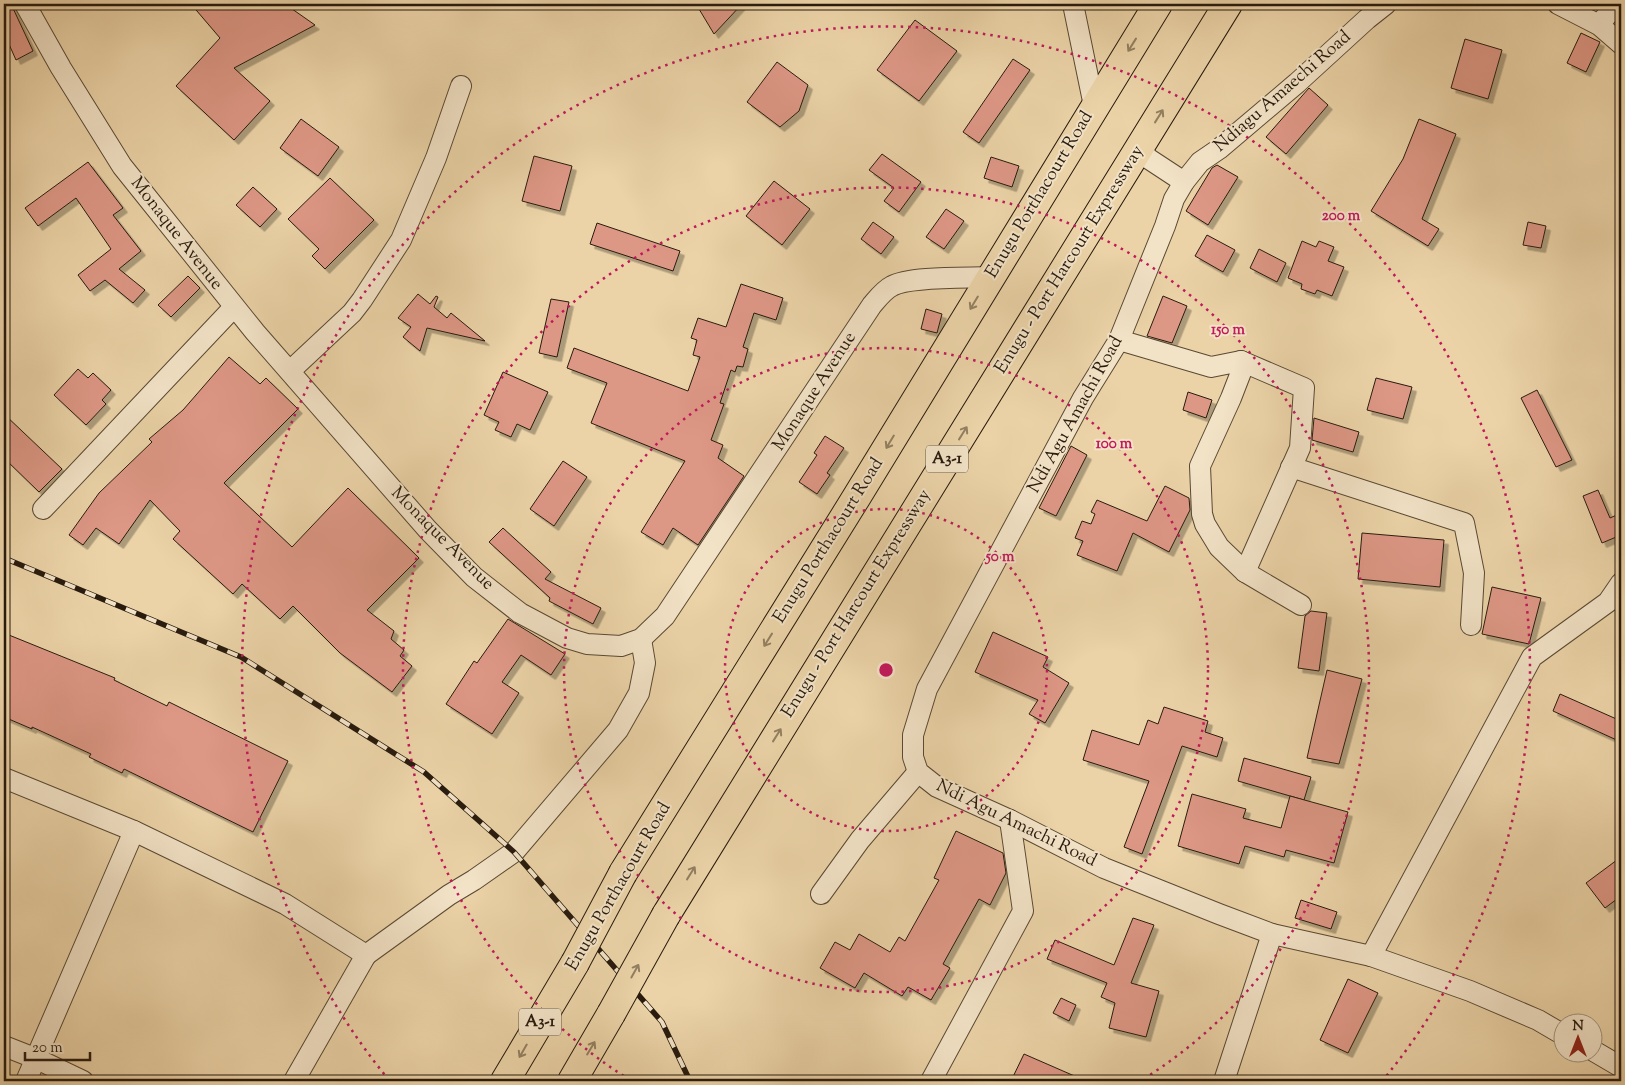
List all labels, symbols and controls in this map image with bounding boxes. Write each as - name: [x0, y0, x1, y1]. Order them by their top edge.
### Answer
- street label: Ndiagu Amaechi Road: [1209, 25, 1357, 159]
- one-way arrow: [1127, 38, 1137, 52]
- street label: Enugu Porthacourt Road: [980, 106, 1100, 284]
- one-way arrow: [1154, 109, 1164, 123]
- street label: Enugu - Port Harcourt Expressway: [989, 141, 1151, 379]
- street label: Monaque Avenue: [123, 172, 229, 296]
- text: 200 m: [1322, 206, 1361, 227]
- one-way arrow: [969, 296, 979, 310]
- text: 150 m: [1211, 320, 1245, 341]
- street label: Monaque Avenue: [767, 327, 863, 457]
- street label: Ndi Agu Amachi Road: [1022, 332, 1130, 498]
- one-way arrow: [958, 426, 968, 440]
- text: 100 m: [1096, 434, 1133, 455]
- one-way arrow: [884, 435, 894, 449]
- road number: A3-1: [926, 446, 968, 472]
- street label: Enugu Porthacourt Road: [767, 453, 891, 629]
- street label: Monaque Avenue: [384, 481, 500, 597]
- street label: Enugu - Port Harcourt Expressway: [776, 485, 938, 723]
- text: 50 m: [985, 547, 1015, 568]
- one-way arrow: [763, 633, 773, 647]
- centre of rings: [877, 661, 895, 679]
- one-way arrow: [772, 728, 782, 742]
- street label: Ndi Agu Amachi Road: [931, 774, 1101, 874]
- street label: Enugu Porthacourt Road: [560, 798, 678, 976]
- one-way arrow: [687, 866, 697, 880]
- one-way arrow: [630, 964, 640, 979]
- road number: A3-1: [519, 1009, 561, 1036]
- north arrow: [1552, 1012, 1602, 1062]
- text: N: [1572, 1017, 1584, 1037]
- scale bar: [25, 1030, 90, 1062]
- text: 20 m: [32, 1038, 63, 1059]
- one-way arrow: [587, 1041, 597, 1055]
- one-way arrow: [518, 1043, 528, 1057]

